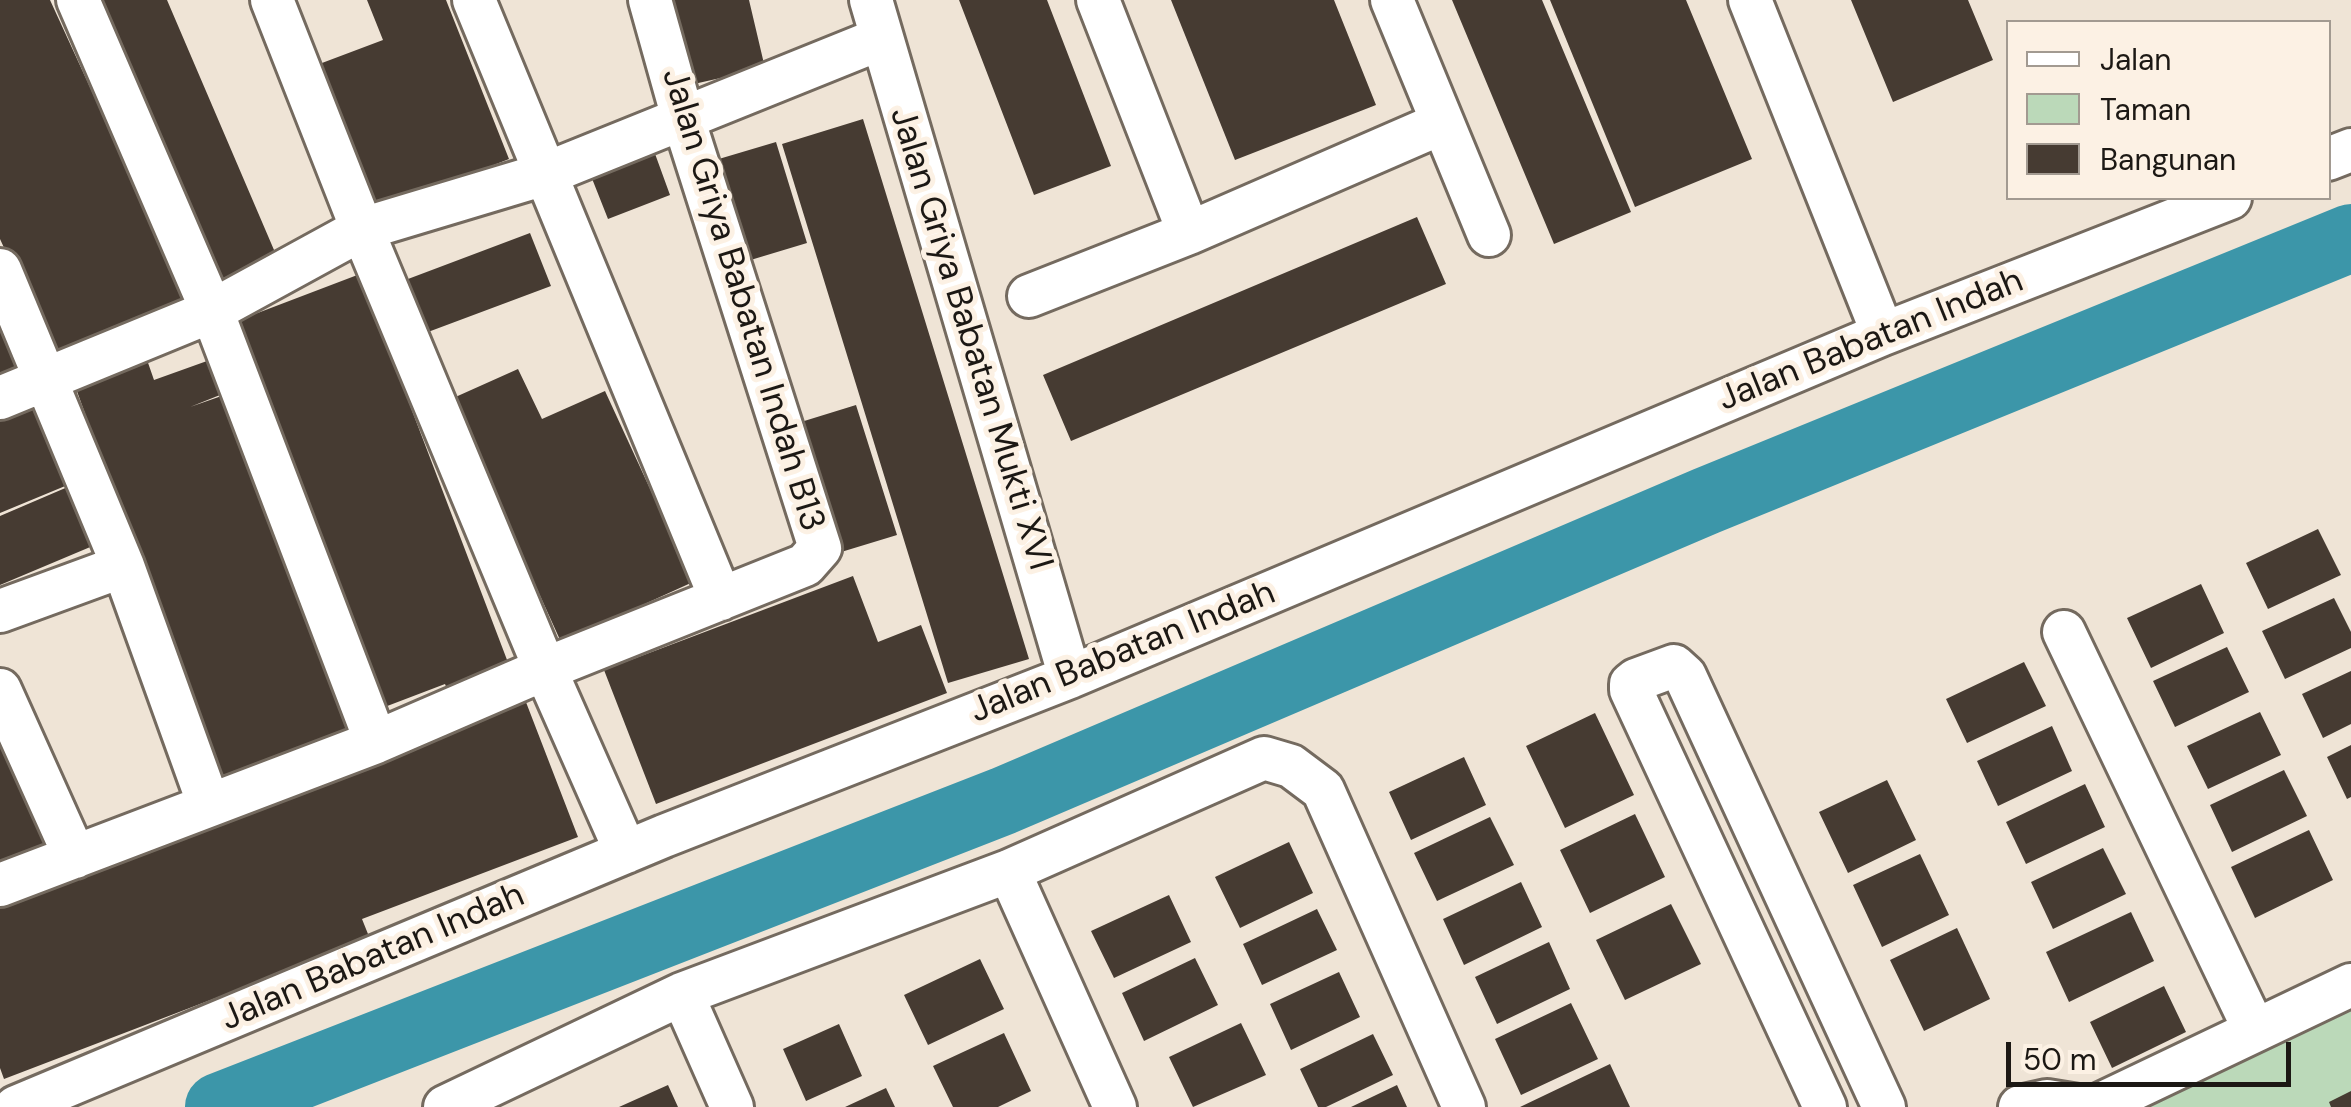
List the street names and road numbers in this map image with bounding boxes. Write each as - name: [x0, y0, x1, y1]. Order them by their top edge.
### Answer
- street label: Jalan Griya Babatan Indah B13: [652, 64, 832, 536]
- street label: Jalan Griya Babatan Mukti XVI: [880, 103, 1060, 575]
- street label: Jalan Babatan Indah: [1712, 261, 2030, 421]
- street label: Jalan Babatan Indah: [964, 573, 1282, 733]
- street label: Jalan Babatan Indah: [215, 875, 531, 1041]

